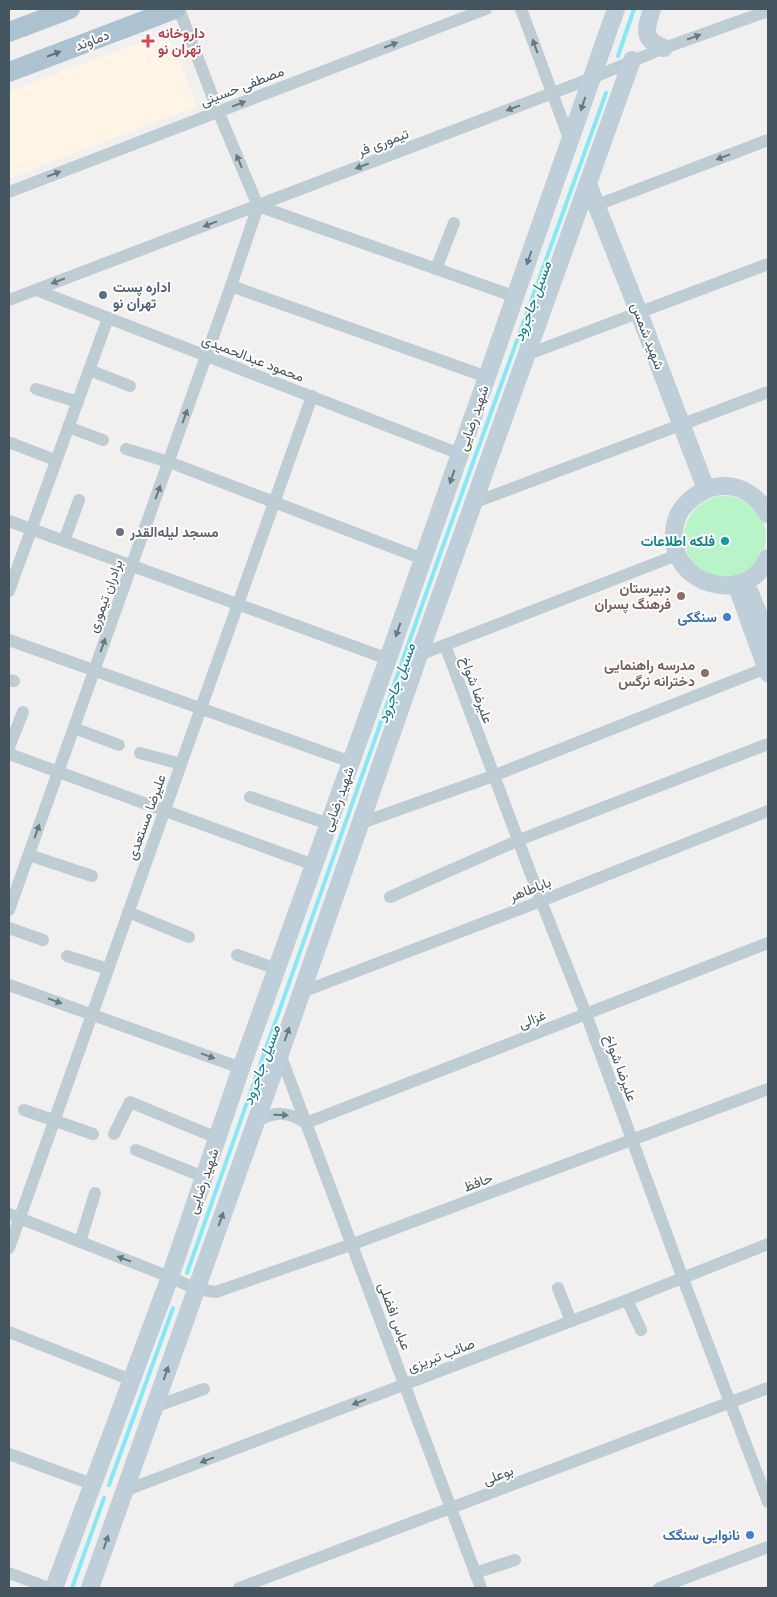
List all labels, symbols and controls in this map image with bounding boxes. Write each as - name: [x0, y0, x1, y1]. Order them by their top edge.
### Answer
- place label: داروخانه تهران نو: [158, 24, 205, 58]
- street label: دماوند: [72, 25, 112, 55]
- one-way arrow: [687, 33, 702, 40]
- marker: داروخانه تهران نو: [142, 35, 154, 47]
- one-way arrow: [531, 38, 539, 53]
- one-way arrow: [383, 41, 398, 49]
- one-way arrow: [47, 50, 62, 58]
- street label: مصطفی حسینی: [198, 62, 286, 110]
- one-way arrow: [579, 97, 586, 112]
- one-way arrow: [232, 99, 246, 107]
- one-way arrow: [506, 105, 521, 112]
- street label: تیموری فر: [354, 124, 411, 160]
- one-way arrow: [235, 153, 243, 168]
- one-way arrow: [715, 153, 730, 161]
- one-way arrow: [354, 163, 369, 170]
- one-way arrow: [47, 170, 62, 178]
- one-way arrow: [202, 220, 217, 228]
- one-way arrow: [525, 251, 533, 266]
- water label: مسیل جاجرود: [509, 258, 556, 344]
- one-way arrow: [50, 277, 65, 285]
- place label: اداره پست تهران نو: [113, 278, 171, 312]
- marker: اداره پست تهران نو: [97, 289, 109, 301]
- street label: شهید شمس: [627, 300, 669, 372]
- street label: محمود عبدالحمیدی: [199, 330, 307, 386]
- street label: شهید رضایی: [453, 383, 493, 453]
- one-way arrow: [181, 408, 189, 423]
- one-way arrow: [448, 470, 456, 485]
- one-way arrow: [154, 484, 162, 499]
- place label: مسجد لیله‌القدر: [129, 523, 219, 541]
- marker: مسجد لیله‌القدر: [114, 526, 126, 538]
- place label: فلکه اطلاعات: [641, 532, 715, 550]
- marker: فلکه اطلاعات: [719, 535, 731, 547]
- street label: برادران تیموری: [83, 557, 127, 635]
- place label: دبیرستان فرهنگ پسران: [595, 579, 671, 614]
- marker: دبیرستان فرهنگ پسران: [675, 590, 687, 602]
- place label: سنگکی: [678, 608, 717, 626]
- marker: سنگکی: [721, 611, 733, 623]
- one-way arrow: [394, 623, 401, 638]
- one-way arrow: [99, 637, 107, 652]
- water label: مسیل جاجرود: [373, 640, 420, 726]
- street label: علیرضا شواخ: [455, 654, 497, 727]
- place label: مدرسه راهنمایی دخترانه نرگس: [604, 656, 695, 690]
- marker: مدرسه راهنمایی دخترانه نرگس: [699, 667, 711, 679]
- street label: شهید رضایی: [318, 764, 358, 834]
- street label: علیرضا مستعدی: [122, 772, 170, 862]
- one-way arrow: [33, 823, 41, 838]
- street label: باباطاهر: [506, 873, 554, 906]
- one-way arrow: [47, 998, 62, 1005]
- street label: غزالی: [516, 1006, 548, 1032]
- water label: مسیل جاجرود: [238, 1022, 285, 1108]
- one-way arrow: [284, 1026, 292, 1041]
- street label: علیرضا شواخ: [599, 1032, 641, 1105]
- one-way arrow: [200, 1053, 215, 1060]
- one-way arrow: [273, 1111, 289, 1119]
- street label: شهید رضایی: [183, 1146, 223, 1216]
- street label: حافظ: [461, 1168, 495, 1196]
- one-way arrow: [218, 1212, 225, 1227]
- one-way arrow: [117, 1255, 132, 1263]
- street label: عباس افضلی: [374, 1280, 416, 1352]
- street label: صائب تبریزی: [405, 1334, 477, 1376]
- one-way arrow: [163, 1365, 170, 1380]
- one-way arrow: [351, 1398, 366, 1406]
- one-way arrow: [199, 1456, 214, 1464]
- street label: بوعلی: [480, 1461, 516, 1489]
- place label: نانوایی سنگک: [663, 1526, 740, 1544]
- marker: نانوایی سنگک: [744, 1529, 756, 1541]
- one-way arrow: [103, 1535, 110, 1550]

